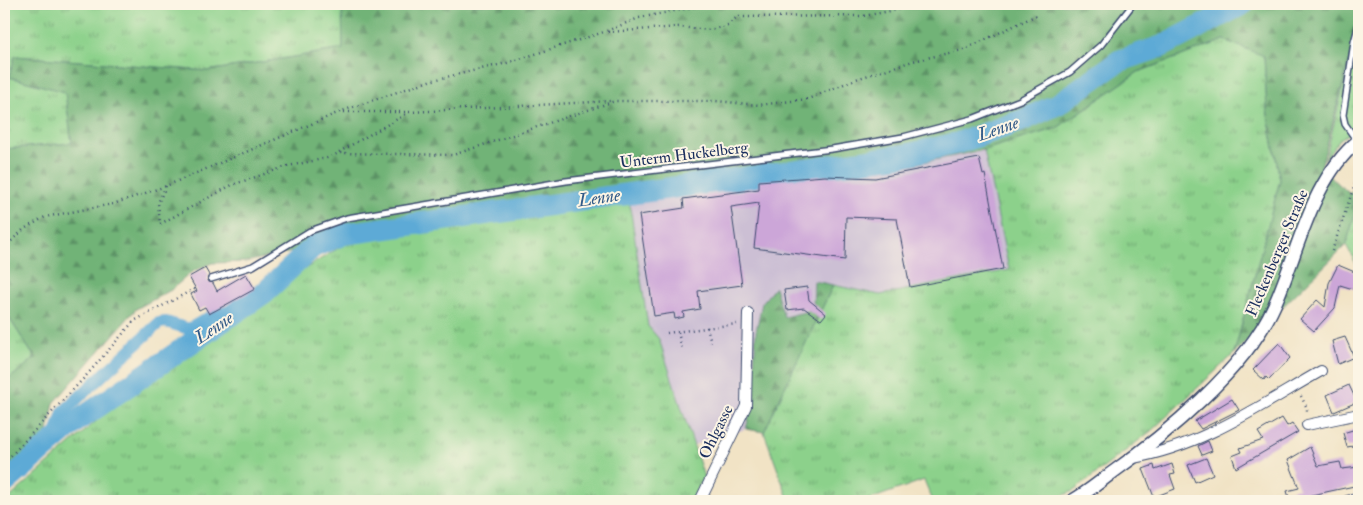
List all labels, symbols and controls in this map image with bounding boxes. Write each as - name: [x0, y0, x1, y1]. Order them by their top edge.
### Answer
- water label: Lenne: [973, 111, 1023, 147]
- street label: Unterm Huckelberg: [619, 137, 750, 173]
- water label: Lenne: [576, 184, 622, 212]
- street label: Fleckenberger Straße: [1241, 186, 1313, 319]
- water label: Lenne: [189, 306, 239, 350]
- street label: Ohlgasse: [694, 401, 738, 462]

